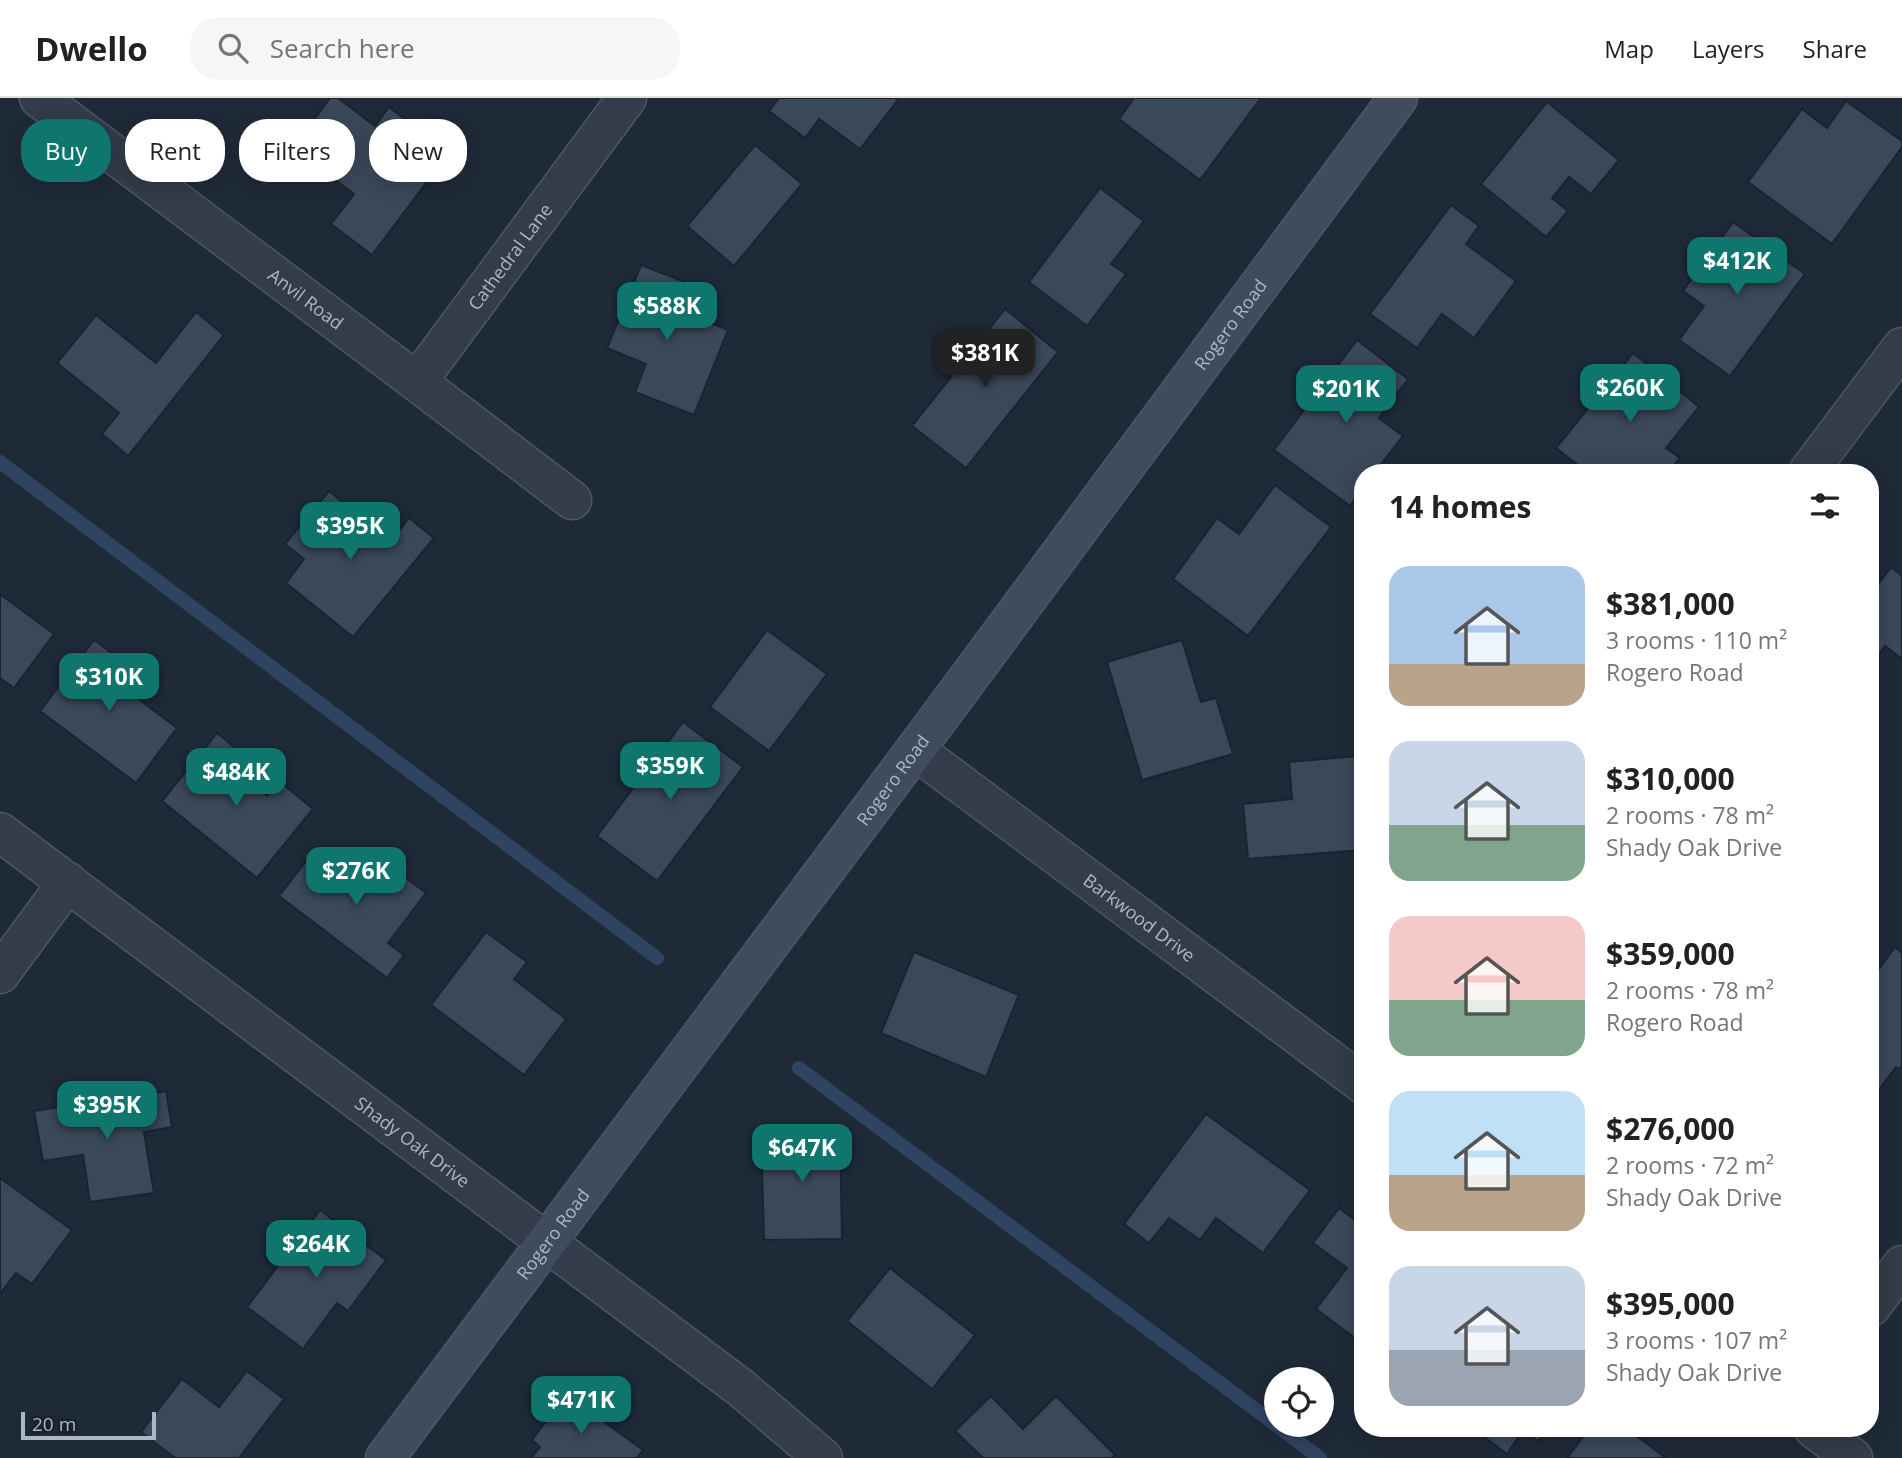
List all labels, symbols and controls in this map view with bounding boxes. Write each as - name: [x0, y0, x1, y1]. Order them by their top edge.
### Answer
- search box: [190, 17, 680, 80]
- text: Dwello: [35, 26, 148, 71]
- icon: search: [214, 29, 252, 67]
- text: Search here: [270, 30, 415, 66]
- text: Map: [1604, 32, 1654, 65]
- text: Layers: [1692, 32, 1765, 65]
- text: Share: [1803, 32, 1867, 65]
- chip: Buy: [21, 119, 111, 182]
- chip: Rent: [125, 119, 225, 182]
- chip: Filters: [239, 119, 355, 182]
- chip: New: [369, 119, 467, 182]
- street label: Cathedral Lane: [462, 198, 557, 315]
- pin: $412K: [1688, 238, 1786, 297]
- text: $412K: [1703, 244, 1771, 276]
- street label: Anvil Road: [264, 263, 348, 335]
- street label: Rogero Road: [1189, 274, 1272, 375]
- pin: $588K: [618, 282, 716, 342]
- text: $588K: [633, 289, 701, 321]
- pin: $381K: [936, 330, 1034, 389]
- text: $381K: [951, 336, 1019, 368]
- pin: $260K: [1581, 364, 1679, 424]
- pin: $201K: [1297, 366, 1395, 425]
- text: $260K: [1596, 371, 1664, 403]
- text: $201K: [1312, 372, 1380, 404]
- text: 14 homes: [1389, 486, 1532, 527]
- icon: filters: [1806, 487, 1844, 525]
- pin: $395K: [301, 503, 399, 562]
- text: $395K: [316, 509, 384, 541]
- text: $381,000: [1606, 583, 1735, 624]
- icon: home: [1445, 594, 1529, 678]
- text: 3 rooms · 110 m²: [1606, 624, 1787, 656]
- pin: $310K: [60, 654, 158, 713]
- text: Rogero Road: [1606, 656, 1744, 688]
- text: $310K: [75, 660, 143, 692]
- street label: Rogero Road: [851, 730, 934, 830]
- pin: $359K: [621, 742, 719, 802]
- pin: $484K: [187, 748, 285, 808]
- text: $359K: [636, 749, 704, 781]
- text: $484K: [202, 755, 270, 787]
- text: $310,000: [1606, 758, 1735, 799]
- icon: home: [1445, 769, 1529, 853]
- text: 2 rooms · 78 m²: [1606, 799, 1774, 831]
- text: Shady Oak Drive: [1606, 831, 1782, 863]
- pin: $276K: [307, 848, 405, 907]
- text: $276K: [322, 854, 390, 886]
- street label: Barkwood Drive: [1079, 868, 1200, 967]
- text: $359,000: [1606, 933, 1735, 974]
- icon: home: [1445, 944, 1529, 1028]
- text: 2 rooms · 78 m²: [1606, 974, 1774, 1006]
- text: Rogero Road: [1606, 1006, 1744, 1038]
- pin: $395K: [58, 1082, 156, 1141]
- text: $395K: [73, 1088, 141, 1120]
- street label: Shady Oak Drive: [350, 1091, 475, 1193]
- text: $276,000: [1606, 1108, 1735, 1149]
- icon: home: [1445, 1119, 1529, 1203]
- pin: $647K: [753, 1124, 851, 1184]
- text: $647K: [768, 1131, 836, 1163]
- text: 2 rooms · 72 m²: [1606, 1149, 1774, 1181]
- text: Shady Oak Drive: [1606, 1181, 1782, 1213]
- street label: Rogero Road: [511, 1184, 595, 1284]
- pin: $264K: [267, 1220, 365, 1280]
- text: $264K: [282, 1227, 350, 1259]
- text: $395,000: [1606, 1283, 1735, 1324]
- icon: home: [1445, 1294, 1529, 1378]
- text: 3 rooms · 107 m²: [1606, 1324, 1787, 1356]
- text: Shady Oak Drive: [1606, 1356, 1782, 1388]
- map controls: [1264, 1367, 1334, 1437]
- button: locate: [1264, 1367, 1334, 1437]
- pin: $471K: [532, 1376, 630, 1436]
- text: $471K: [547, 1383, 615, 1415]
- scale bar: [21, 1409, 156, 1441]
- text: 20 m: [32, 1411, 76, 1437]

